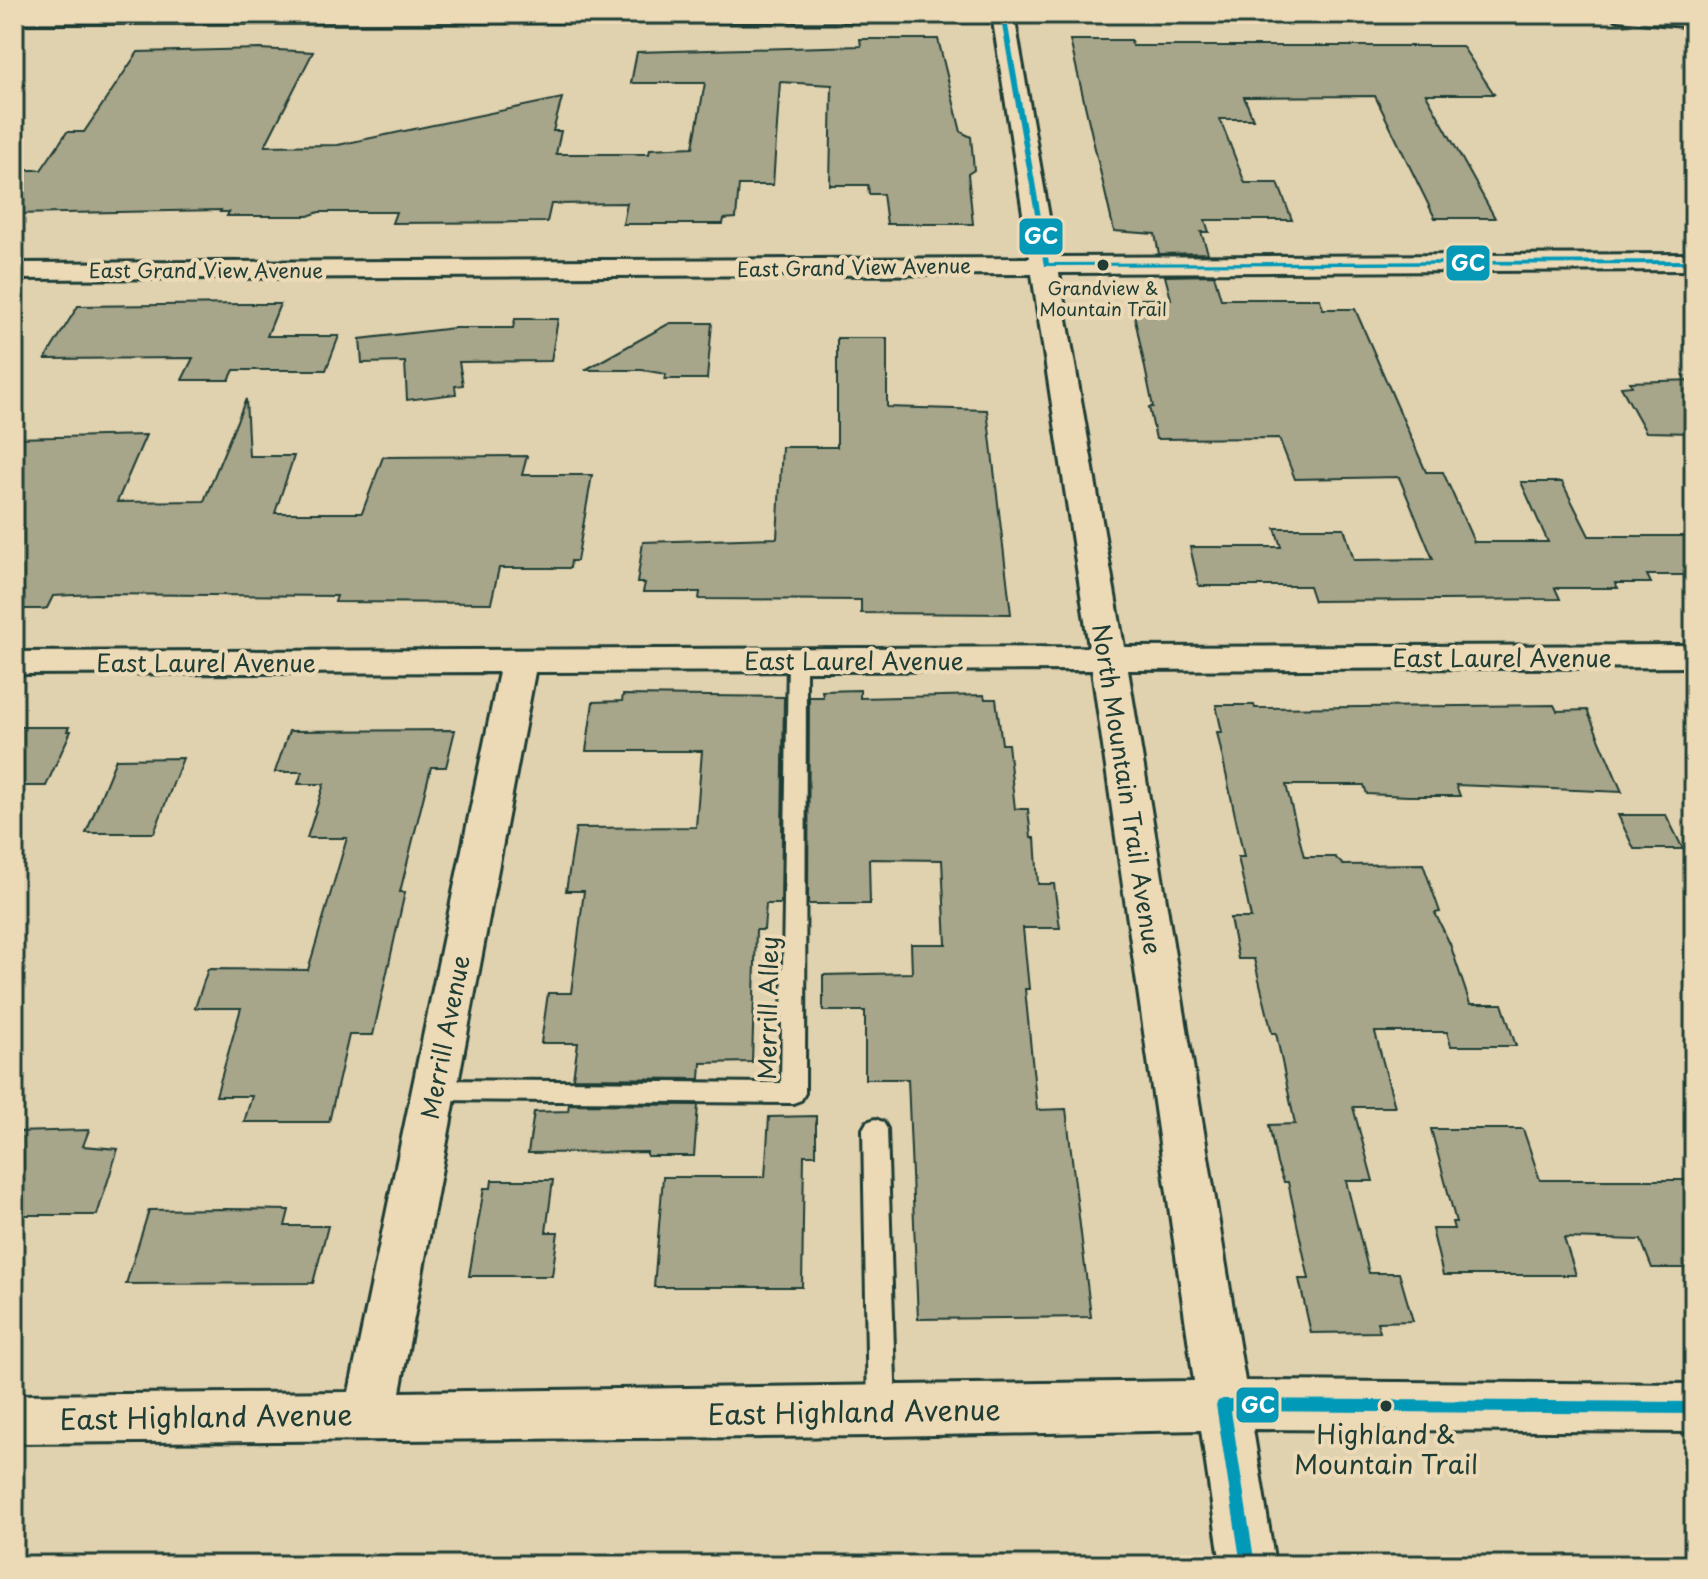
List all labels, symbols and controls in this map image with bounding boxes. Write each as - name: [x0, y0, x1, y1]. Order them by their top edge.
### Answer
- line badge: GC: [1018, 217, 1064, 256]
- text: GC: [1024, 218, 1058, 251]
- line badge: GC: [1445, 244, 1491, 282]
- text: GC: [1451, 245, 1485, 278]
- street label: East Grand View Avenue: [737, 250, 971, 284]
- street label: East Grand View Avenue: [89, 255, 323, 285]
- marker: Grandview & Mountain Trail: [1095, 257, 1111, 273]
- place label: Grandview & Mountain Trail: [1039, 274, 1167, 322]
- street label: North Mountain Trail Avenue: [1084, 621, 1172, 957]
- street label: East Laurel Avenue: [1392, 639, 1612, 675]
- street label: East Laurel Avenue: [744, 642, 964, 678]
- street label: East Laurel Avenue: [96, 644, 316, 680]
- street label: Merrill Alley: [748, 936, 786, 1080]
- street label: Merrill Avenue: [410, 952, 478, 1122]
- line badge: GC: [1235, 1386, 1280, 1424]
- street label: East Highland Avenue: [707, 1387, 1001, 1435]
- text: GC: [1241, 1387, 1275, 1420]
- street label: East Highland Avenue: [59, 1392, 353, 1440]
- marker: Highland & Mountain Trail: [1378, 1398, 1394, 1414]
- place label: Highland & Mountain Trail: [1294, 1414, 1478, 1483]

